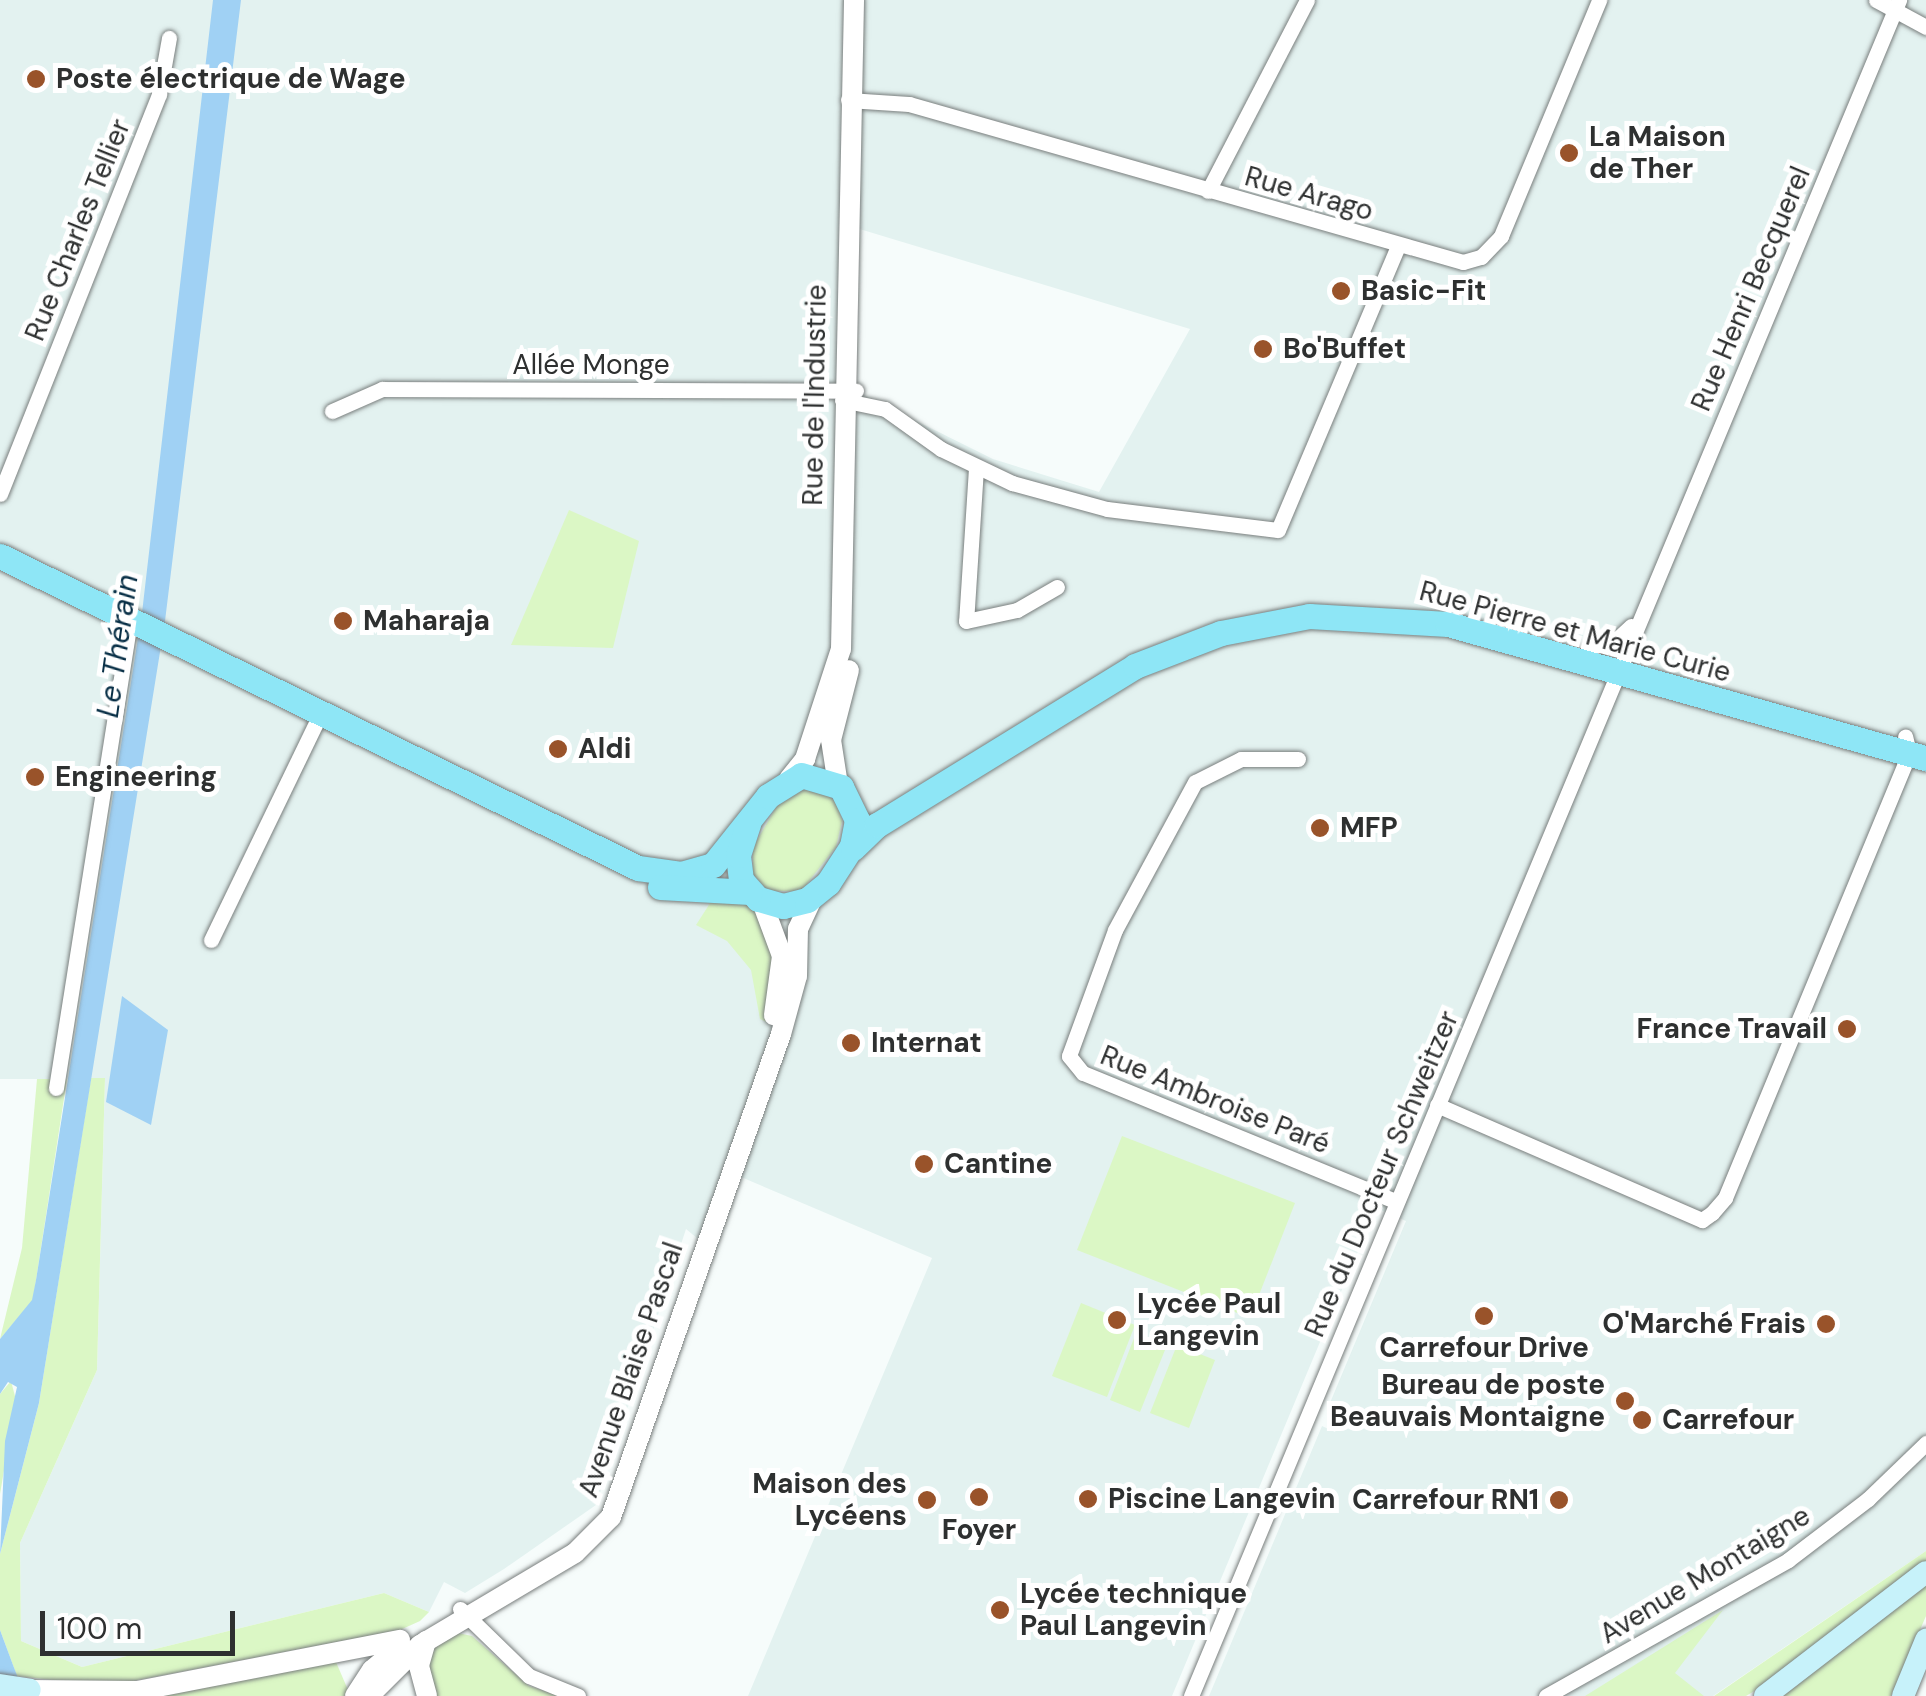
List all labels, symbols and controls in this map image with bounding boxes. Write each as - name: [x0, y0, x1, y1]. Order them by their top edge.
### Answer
- place label: Poste électrique de Wage: [56, 62, 406, 96]
- marker: Poste électrique de Wage: [25, 68, 47, 90]
- street label: Rue Charles Tellier: [18, 114, 138, 346]
- place label: La Maison de Ther: [1589, 120, 1726, 186]
- marker: La Maison de Ther: [1558, 142, 1580, 164]
- street label: Rue Arago: [1241, 160, 1377, 228]
- street label: Rue Henri Becquerel: [1684, 162, 1818, 416]
- place label: Basic-Fit: [1361, 274, 1486, 308]
- marker: Basic-Fit: [1330, 280, 1352, 302]
- street label: Rue de l'Industrie: [796, 284, 834, 506]
- place label: Bo'Buffet: [1283, 332, 1406, 366]
- marker: Bo'Buffet: [1252, 338, 1274, 360]
- street label: Allée Monge: [512, 348, 670, 382]
- water label: Le Thérain: [90, 572, 146, 720]
- street label: Rue Pierre et Marie Curie: [1416, 574, 1734, 690]
- place label: Maharaja: [363, 604, 490, 638]
- marker: Maharaja: [332, 610, 354, 632]
- place label: Aldi: [578, 732, 631, 766]
- marker: Aldi: [547, 738, 569, 760]
- place label: Engineering: [55, 760, 217, 794]
- marker: Engineering: [24, 766, 46, 788]
- place label: MFP: [1340, 811, 1398, 845]
- marker: MFP: [1309, 817, 1331, 839]
- street label: Rue du Docteur Schweitzer: [1298, 1006, 1466, 1342]
- place label: France Travail: [1636, 1012, 1827, 1046]
- marker: France Travail: [1836, 1018, 1858, 1040]
- place label: Internat: [871, 1026, 982, 1060]
- marker: Internat: [840, 1032, 862, 1054]
- street label: Rue Ambroise Paré: [1095, 1039, 1335, 1161]
- place label: Cantine: [944, 1147, 1052, 1181]
- marker: Cantine: [913, 1153, 935, 1175]
- street label: Avenue Blaise Pascal: [572, 1238, 690, 1502]
- place label: Lycée Paul Langevin: [1137, 1287, 1281, 1353]
- marker: Carrefour Drive: [1473, 1305, 1495, 1327]
- place label: O'Marché Frais: [1602, 1307, 1806, 1341]
- marker: Lycée Paul Langevin: [1106, 1309, 1128, 1331]
- marker: O'Marché Frais: [1815, 1313, 1837, 1335]
- place label: Carrefour Drive: [1379, 1331, 1589, 1365]
- place label: Bureau de poste Beauvais Montaigne: [1330, 1368, 1605, 1434]
- marker: Bureau de poste Beauvais Montaigne: [1614, 1390, 1636, 1412]
- place label: Carrefour: [1662, 1403, 1794, 1437]
- marker: Carrefour: [1631, 1409, 1653, 1431]
- place label: Maison des Lycéens: [752, 1467, 907, 1533]
- place label: Piscine Langevin: [1108, 1482, 1336, 1516]
- place label: Carrefour RN1: [1352, 1483, 1539, 1517]
- marker: Foyer: [968, 1486, 990, 1508]
- marker: Piscine Langevin: [1077, 1488, 1099, 1510]
- marker: Maison des Lycéens: [916, 1489, 938, 1511]
- marker: Carrefour RN1: [1548, 1489, 1570, 1511]
- street label: Avenue Montaigne: [1594, 1499, 1816, 1651]
- place label: Foyer: [942, 1513, 1016, 1547]
- place label: Lycée technique Paul Langevin: [1020, 1577, 1247, 1643]
- scale bar: [45, 1591, 240, 1653]
- marker: Lycée technique Paul Langevin: [989, 1599, 1011, 1621]
- text: 100 m: [57, 1609, 142, 1648]

